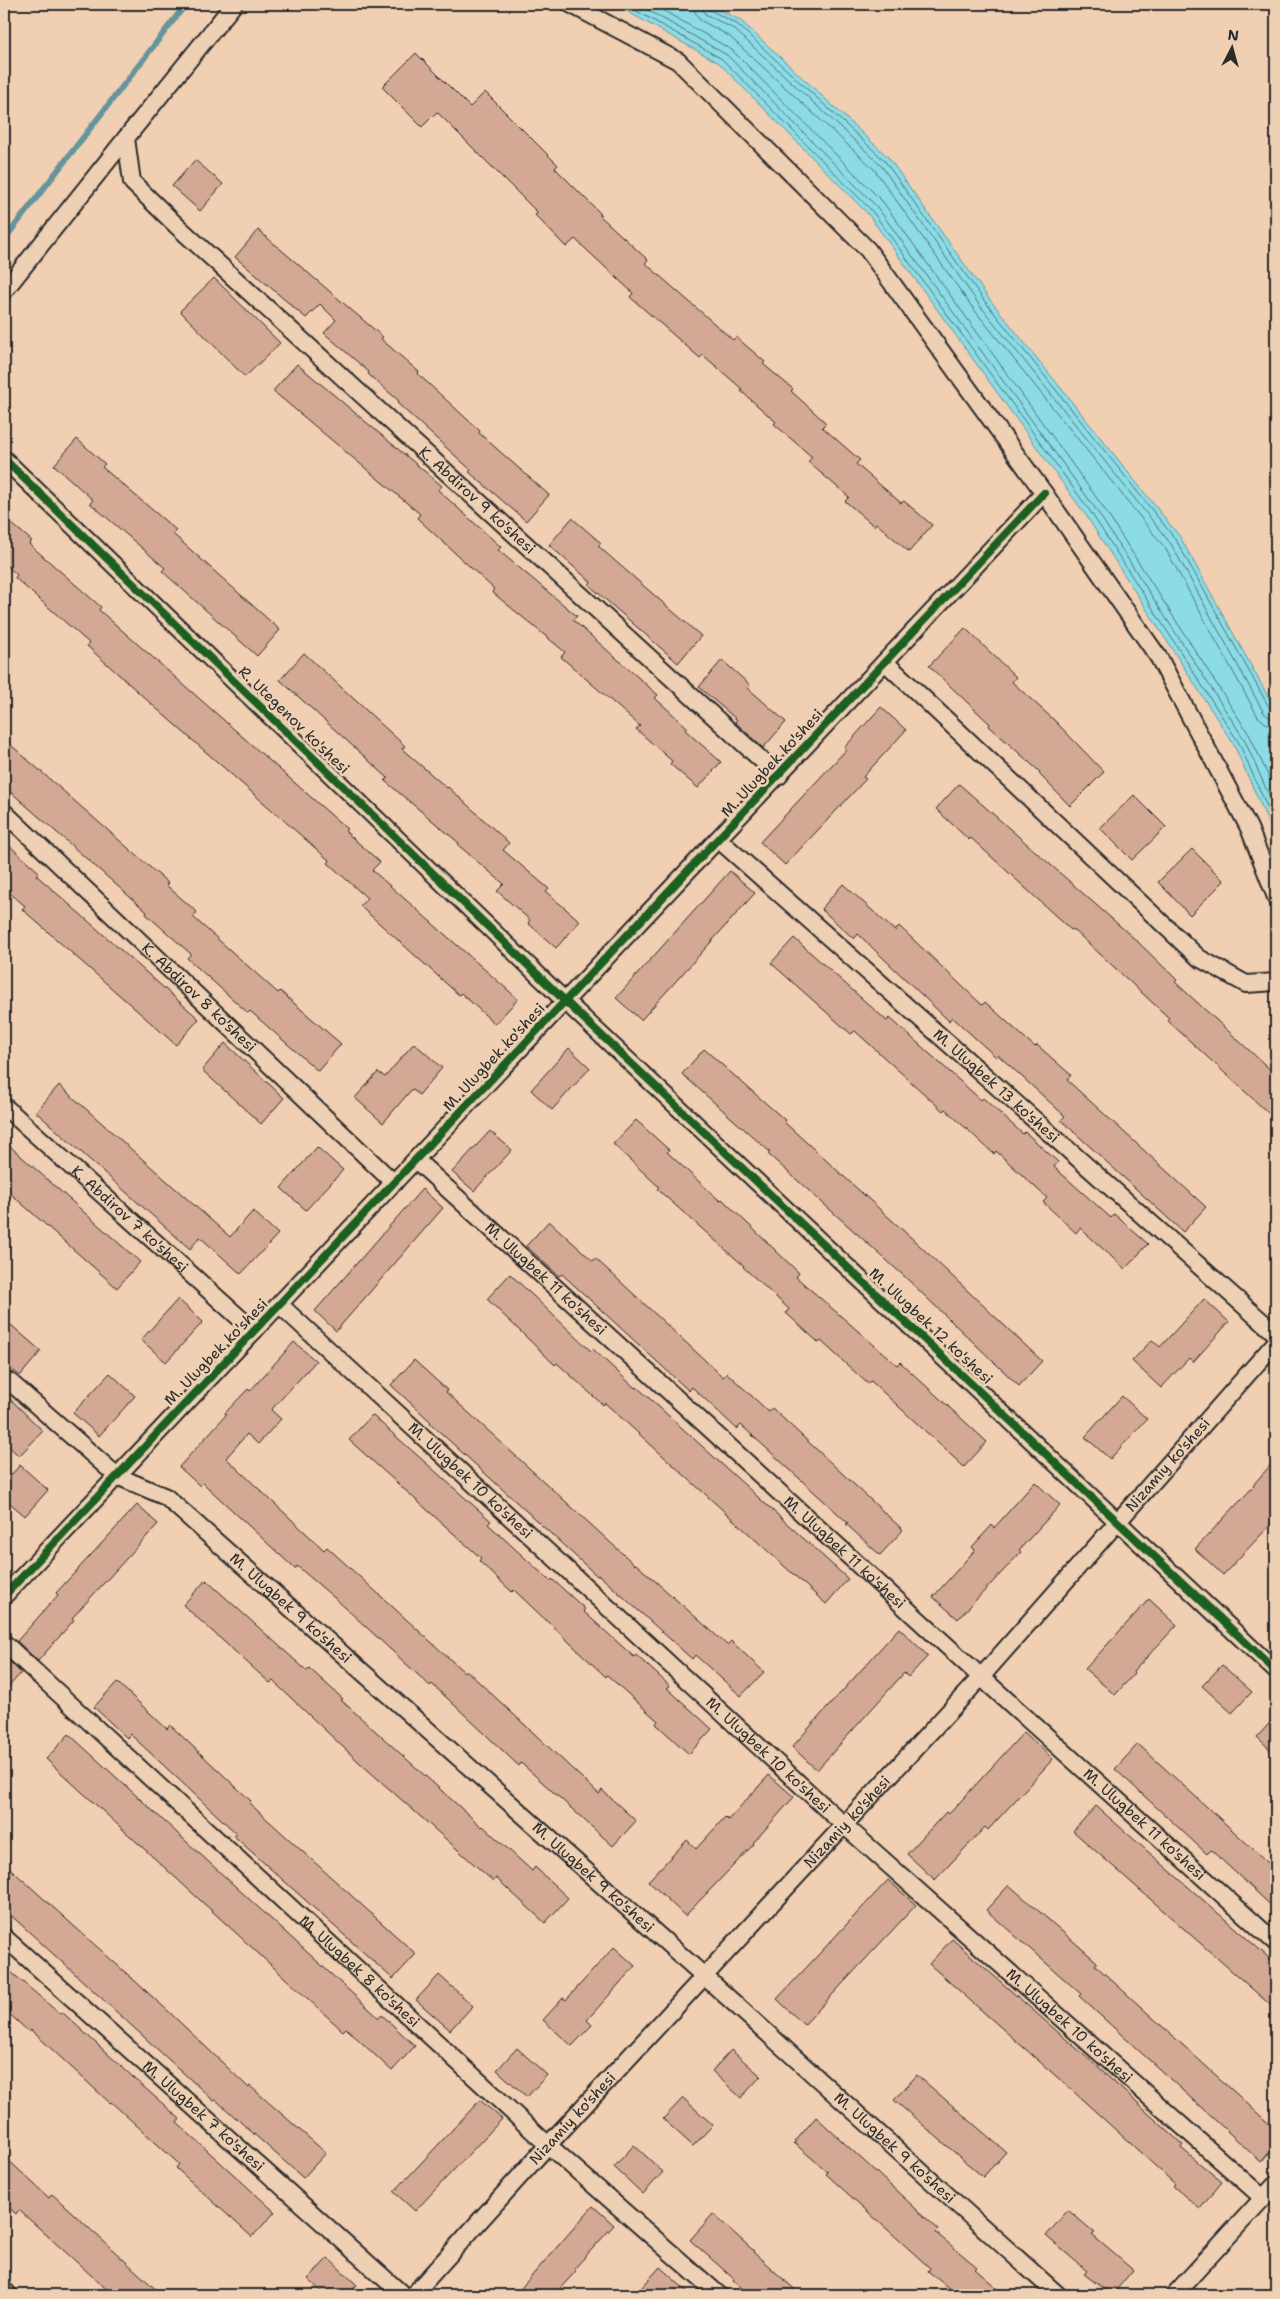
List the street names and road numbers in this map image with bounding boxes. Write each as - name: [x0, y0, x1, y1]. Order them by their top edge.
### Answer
- street label: K. Abdirov 9 ko'shesi: [415, 442, 540, 559]
- street label: R. Utegenov ko'shesi: [234, 662, 354, 778]
- street label: M. Ulugbek ko'shesi: [717, 705, 827, 821]
- street label: K. Abdirov 8 ko'shesi: [137, 938, 261, 1057]
- street label: M. Ulugbek ko'shesi: [439, 999, 549, 1115]
- street label: M. Ulugbek 13 ko'shesi: [929, 1024, 1064, 1147]
- street label: K. Abdirov 7 ko'shesi: [67, 1161, 192, 1277]
- street label: M. Ulugbek 11 ko'shesi: [481, 1218, 611, 1340]
- street label: M. Ulugbek 12 ko'shesi: [865, 1263, 997, 1389]
- street label: M. Ulugbek ko'shesi: [160, 1294, 272, 1410]
- street label: Nizamiy ko'shesi: [1121, 1414, 1215, 1516]
- street label: M. Ulugbek 10 ko'shesi: [404, 1418, 537, 1543]
- street label: M. Ulugbek 11 ko'shesi: [779, 1491, 910, 1613]
- street label: M. Ulugbek 9 ko'shesi: [225, 1548, 356, 1668]
- street label: M. Ulugbek 10 ko'shesi: [702, 1693, 835, 1818]
- street label: M. Ulugbek 11 ko'shesi: [1079, 1764, 1210, 1885]
- street label: Nizamiy ko'shesi: [799, 1771, 895, 1872]
- street label: M. Ulugbek 9 ko'shesi: [528, 1818, 658, 1937]
- street label: M. Ulugbek 8 ko'shesi: [295, 1911, 424, 2032]
- street label: M. Ulugbek 10 ko'shesi: [1002, 1964, 1137, 2087]
- street label: M. Ulugbek 7 ko'shesi: [138, 2056, 269, 2176]
- street label: Nizamiy ko'shesi: [525, 2068, 620, 2169]
- street label: M. Ulugbek 9 ko'shesi: [830, 2088, 960, 2208]

